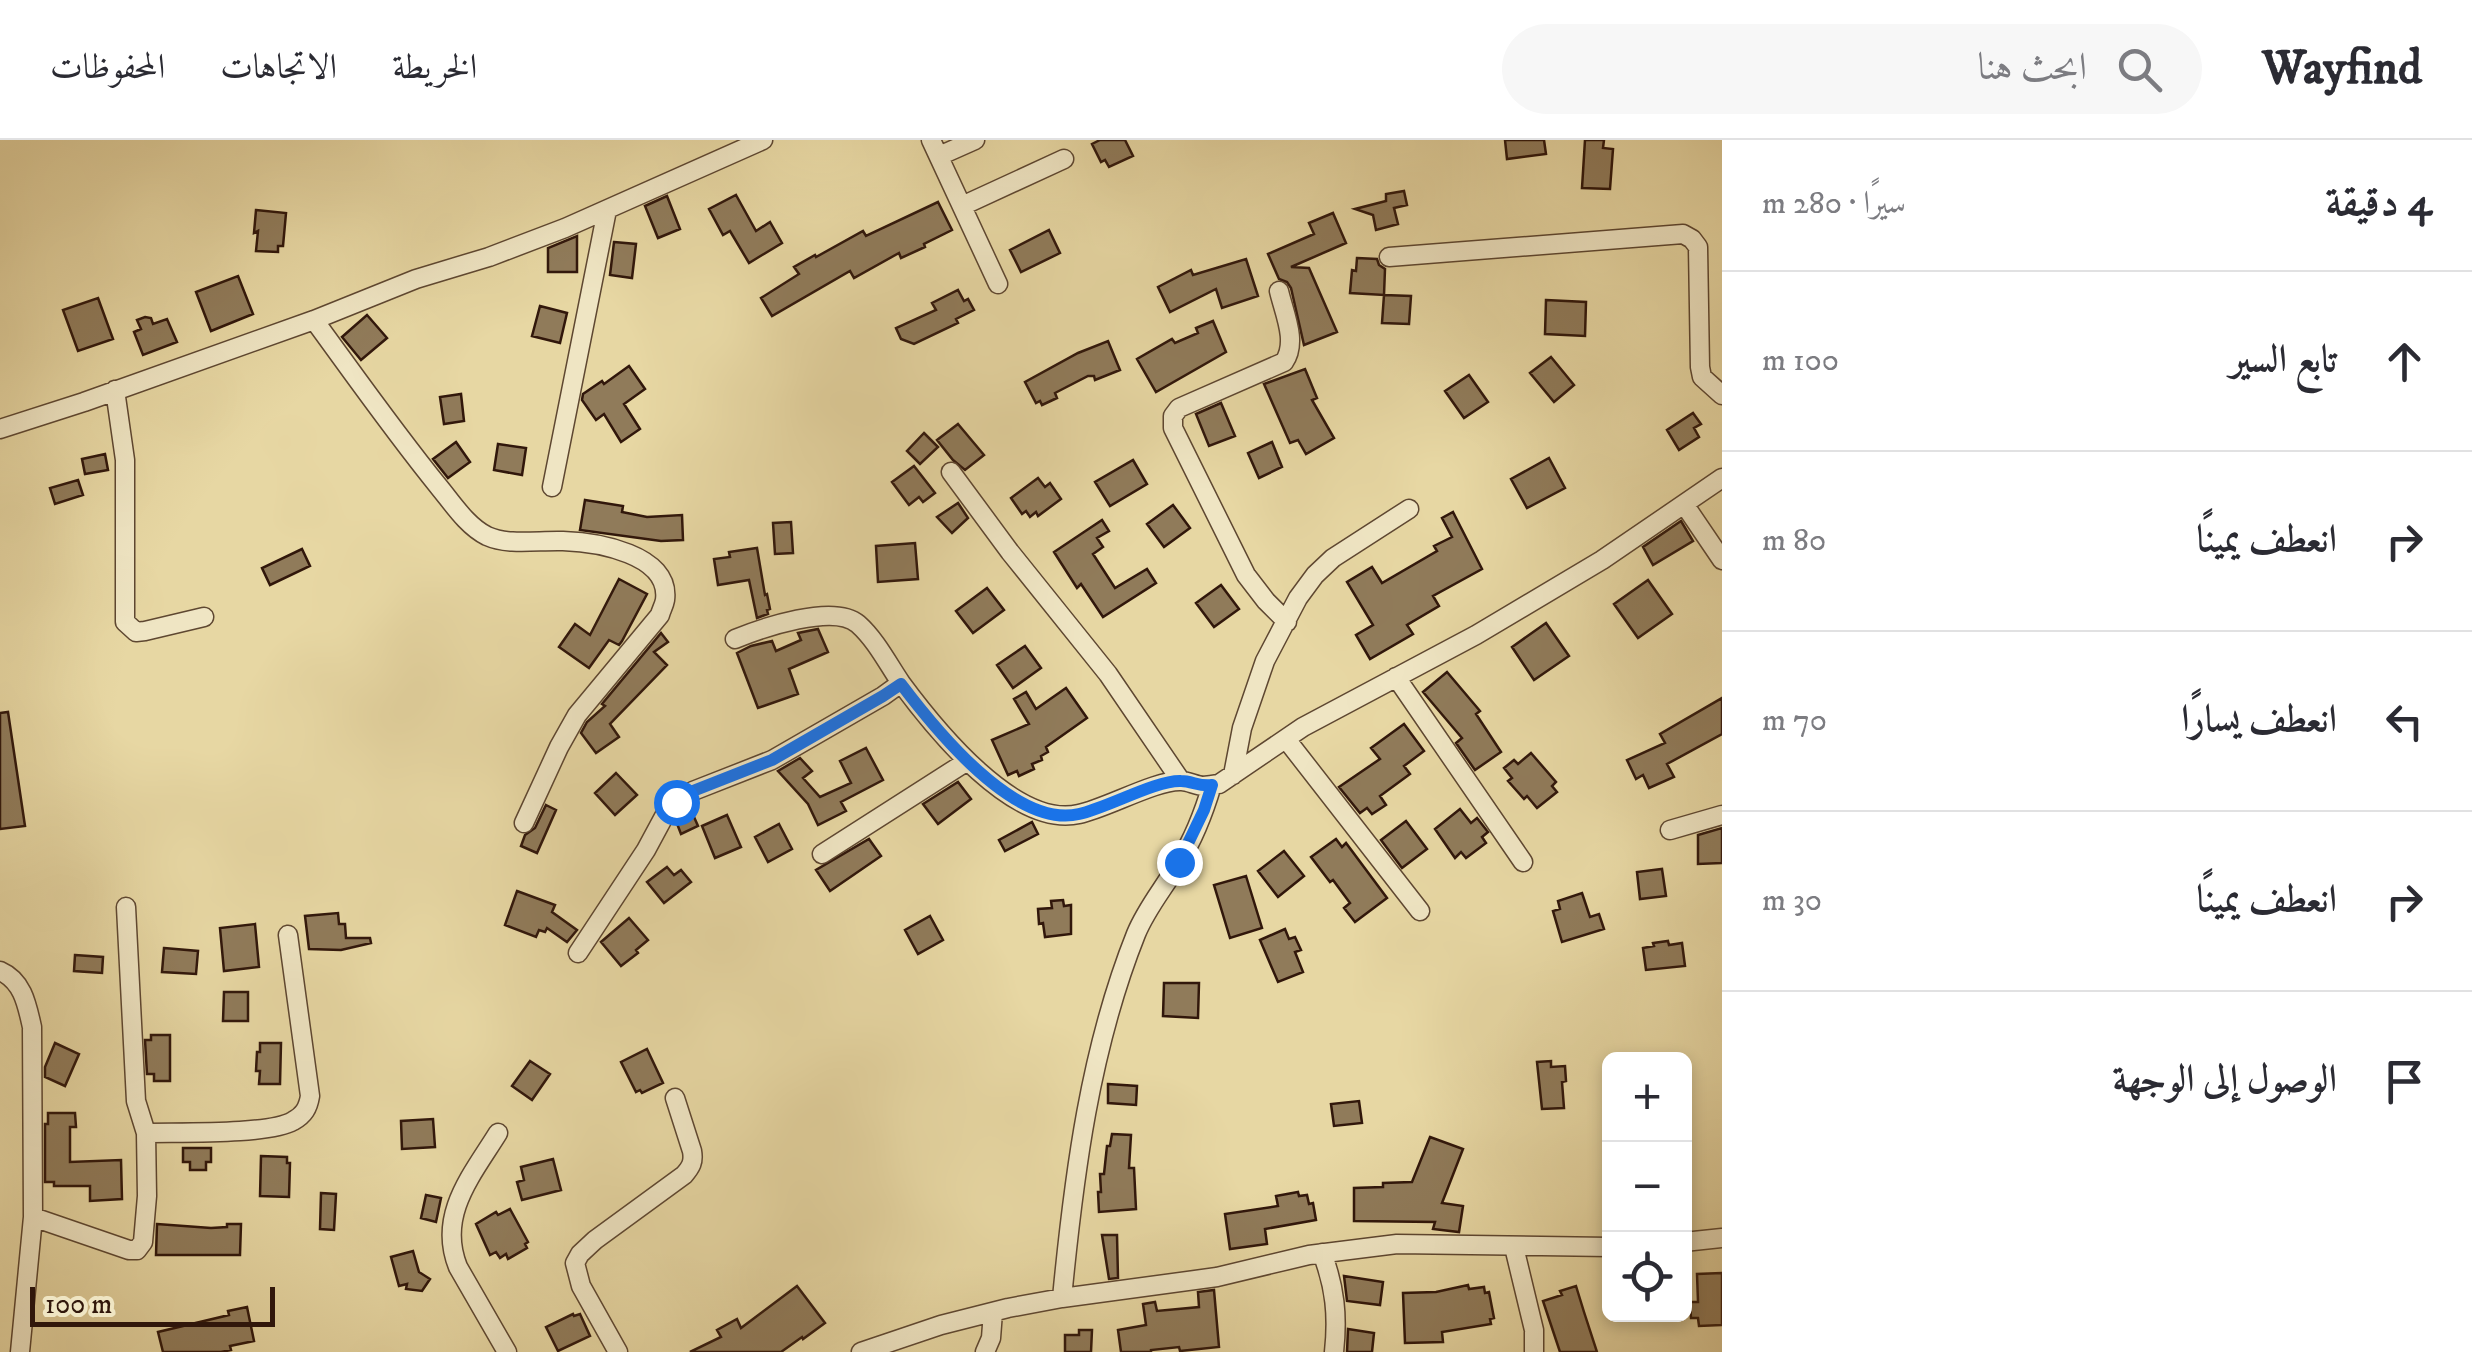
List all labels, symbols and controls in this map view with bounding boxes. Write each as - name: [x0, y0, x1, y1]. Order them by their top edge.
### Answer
- search box: [1502, 24, 2202, 114]
- text: Wayfind: [2262, 39, 2422, 99]
- icon: search: [2112, 42, 2167, 97]
- text: ابحث هنا: [1978, 44, 2087, 92]
- text: المحفوظات: [50, 46, 165, 90]
- text: الاتجاهات: [220, 46, 337, 90]
- text: الخريطة: [392, 46, 477, 90]
- text: 4 دقيقة: [2325, 177, 2432, 229]
- text: سيرًا · 280 m: [1762, 184, 1906, 224]
- icon: ahead: [2377, 334, 2432, 389]
- text: تابع السير: [2230, 336, 2337, 384]
- text: 100 m: [1762, 341, 1839, 381]
- icon: right: [2377, 514, 2432, 569]
- text: انعطف يمينًا: [2196, 516, 2337, 564]
- text: 80 m: [1762, 521, 1826, 561]
- icon: left: [2377, 694, 2432, 749]
- text: انعطف يسارًا: [2181, 696, 2337, 744]
- text: 70 m: [1762, 701, 1827, 741]
- route start: [654, 780, 700, 826]
- route end: [1157, 840, 1203, 886]
- icon: right: [2377, 874, 2432, 929]
- text: انعطف يمينًا: [2196, 876, 2337, 924]
- text: 30 m: [1762, 881, 1822, 921]
- map controls: [1602, 1052, 1692, 1322]
- button: +: [1602, 1052, 1692, 1142]
- icon: arrive: [2377, 1054, 2432, 1109]
- text: الوصول إلى الوجهة: [2113, 1056, 2337, 1104]
- button: −: [1602, 1142, 1692, 1232]
- button: locate: [1602, 1232, 1692, 1322]
- scale bar: [30, 1282, 275, 1326]
- text: 100 m: [45, 1287, 112, 1322]

